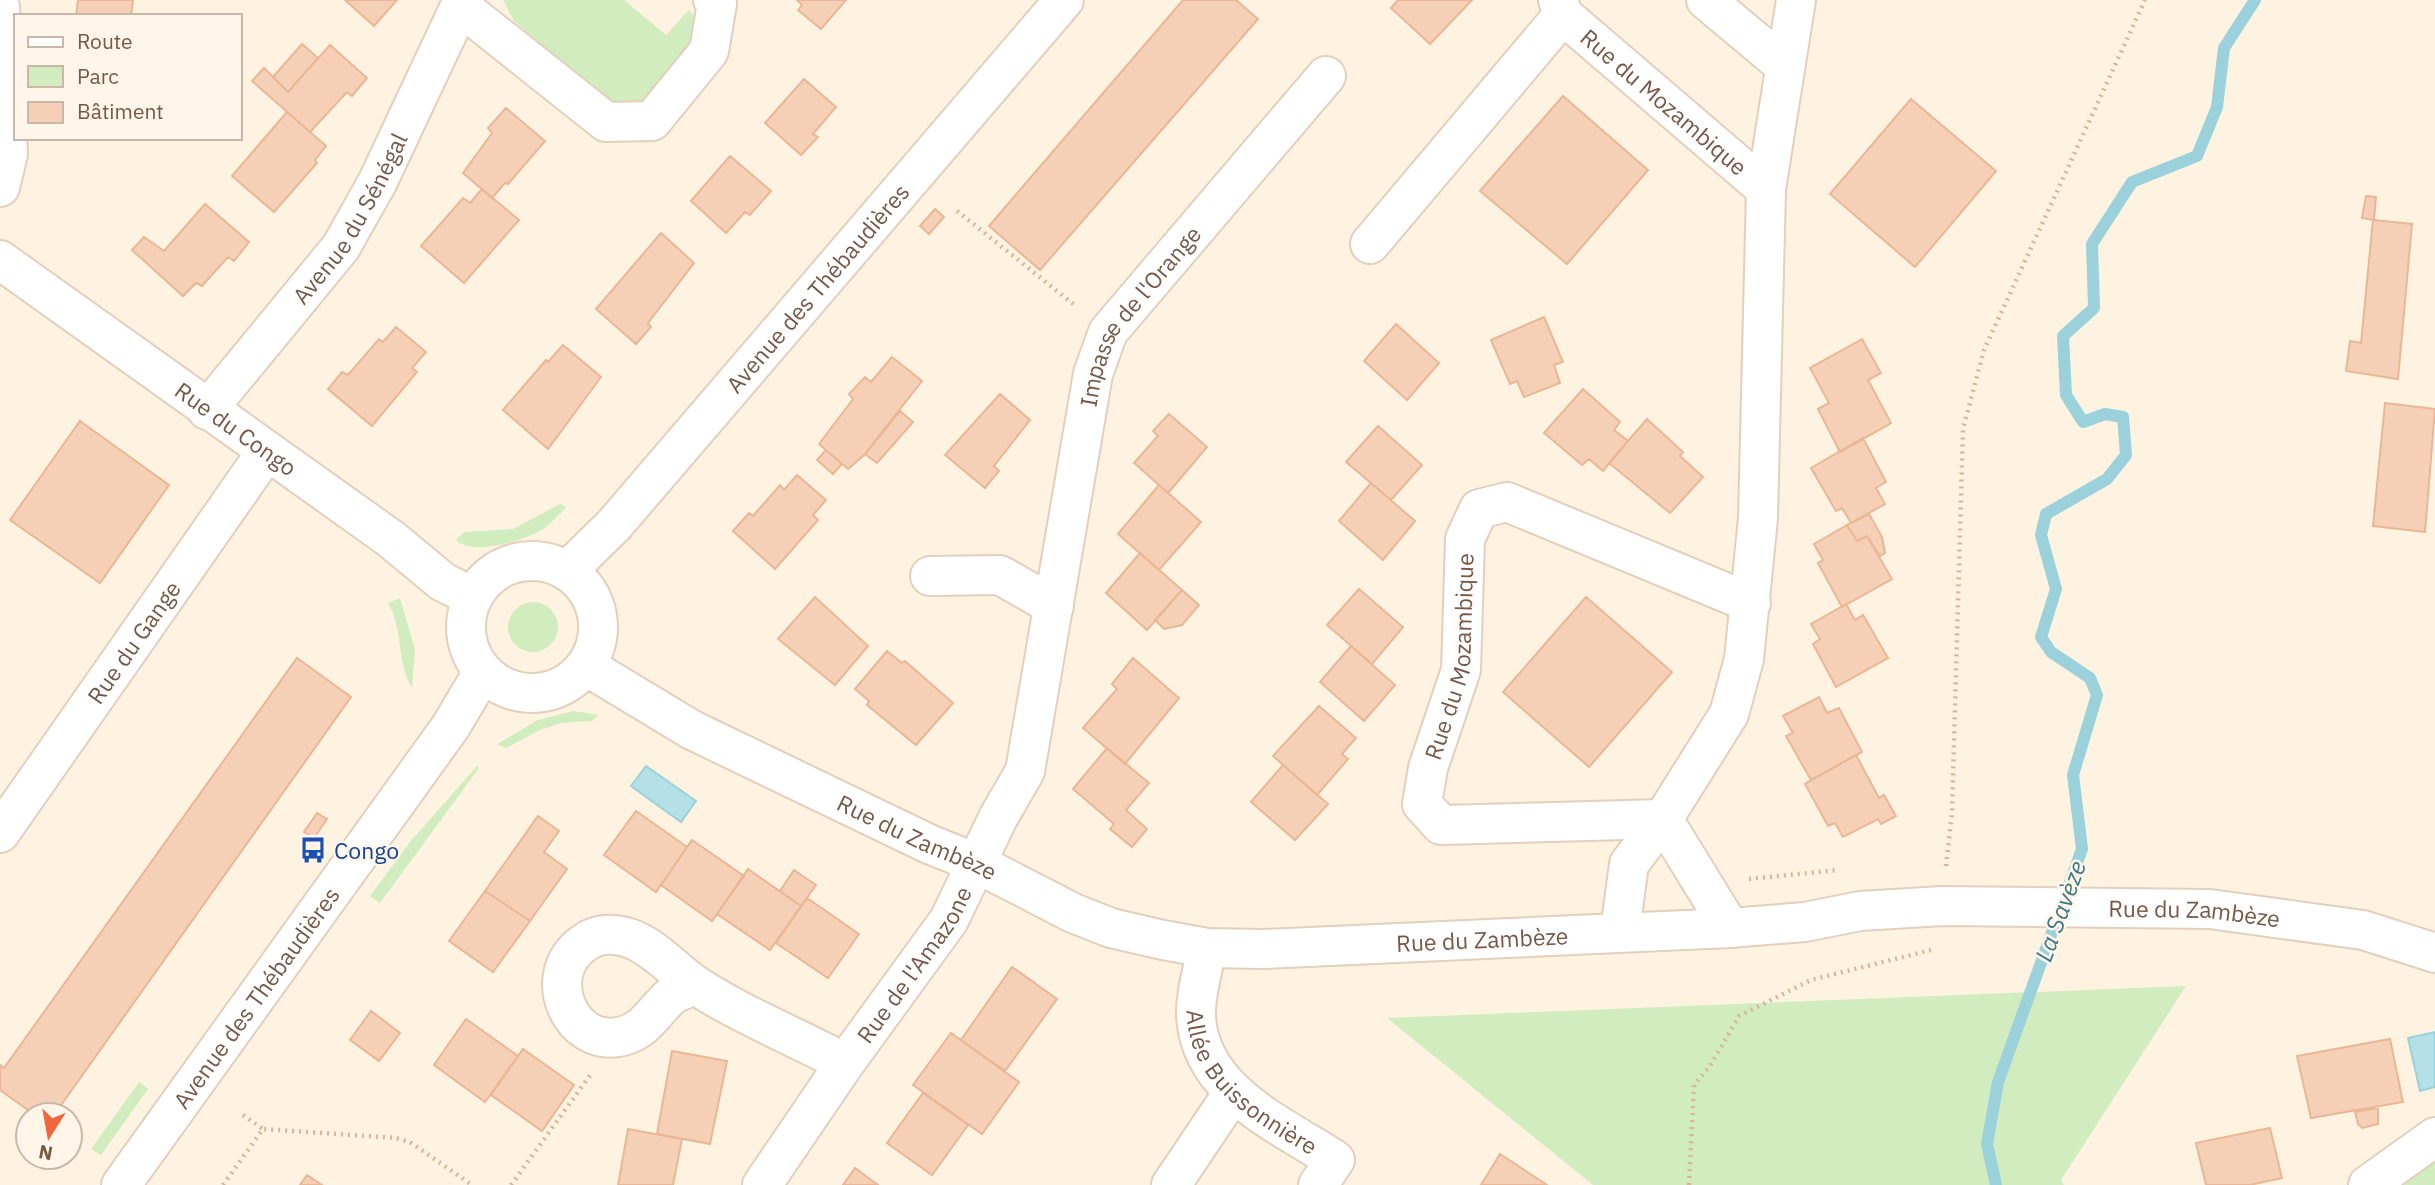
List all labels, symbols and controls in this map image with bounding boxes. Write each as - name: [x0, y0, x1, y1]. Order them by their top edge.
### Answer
- legend: [14, 14, 242, 140]
- street label: Rue du Mozambique: [1574, 22, 1754, 182]
- text: Route: [77, 27, 133, 55]
- text: Parc: [77, 62, 119, 90]
- text: Bâtiment: [77, 97, 164, 125]
- street label: Avenue du Sénégal: [285, 128, 414, 310]
- street label: Avenue des Thébaudières: [719, 177, 915, 399]
- street label: Impasse de l'Orange: [1073, 219, 1207, 409]
- street label: Rue du Congo: [169, 375, 303, 482]
- street label: Rue du Mozambique: [1417, 553, 1480, 763]
- street label: Rue du Gange: [80, 575, 187, 710]
- street label: Rue du Zambèze: [832, 787, 1002, 886]
- bus stop icon: Congo: [298, 835, 328, 865]
- place label: Congo: [334, 835, 399, 865]
- water label: La Savèze: [2027, 856, 2093, 966]
- street label: Avenue des Thébaudières: [166, 881, 346, 1114]
- street label: Rue de l'Amazone: [850, 881, 978, 1049]
- street label: Rue du Zambèze: [2108, 893, 2282, 933]
- street label: Rue du Zambèze: [1395, 920, 1569, 958]
- street label: Allée Buissonnière: [1181, 1009, 1323, 1161]
- north arrow: [14, 1101, 84, 1171]
- text: N: [37, 1140, 55, 1166]

